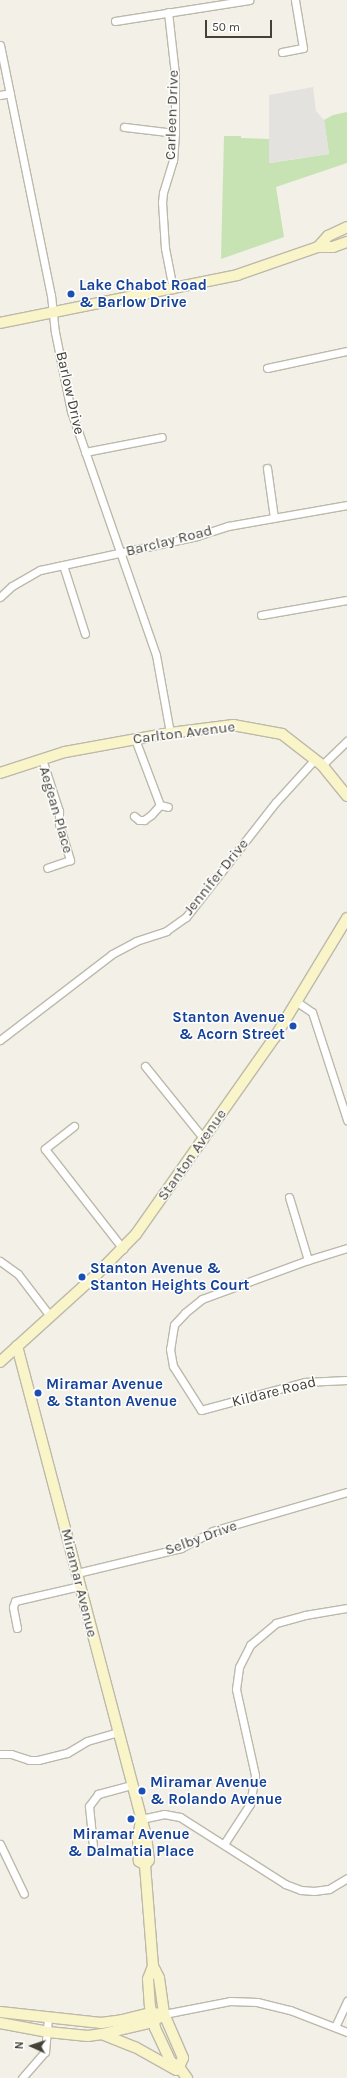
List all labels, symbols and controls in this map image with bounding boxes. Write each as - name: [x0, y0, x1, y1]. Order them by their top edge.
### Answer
- scale bar: [207, 12, 274, 38]
- text: 50 m: [212, 20, 240, 34]
- street label: Carleen Drive: [161, 70, 183, 160]
- place label: Lake Chabot Road & Barlow Drive: [79, 276, 207, 311]
- marker: Lake Chabot Road & Barlow Drive: [66, 289, 76, 299]
- street label: Barlow Drive: [52, 350, 88, 436]
- street label: Barclay Road: [124, 522, 214, 560]
- street label: Carlton Avenue: [132, 718, 236, 748]
- street label: Aegean Place: [35, 764, 77, 856]
- street label: Jennifer Drive: [180, 835, 252, 919]
- place label: Stanton Avenue & Acorn Street: [172, 1008, 285, 1043]
- marker: Stanton Avenue & Acorn Street: [288, 1021, 298, 1031]
- street label: Stanton Avenue: [154, 1106, 230, 1204]
- place label: Stanton Avenue & Stanton Heights Court: [90, 1259, 250, 1294]
- marker: Stanton Avenue & Stanton Heights Court: [77, 1272, 87, 1282]
- street label: Kildare Road: [230, 1373, 318, 1411]
- place label: Miramar Avenue & Stanton Avenue: [46, 1375, 177, 1410]
- marker: Miramar Avenue & Stanton Avenue: [33, 1388, 43, 1398]
- street label: Selby Drive: [162, 1517, 240, 1559]
- street label: Miramar Avenue: [57, 1527, 101, 1639]
- place label: Miramar Avenue & Rolando Avenue: [150, 1773, 282, 1808]
- marker: Miramar Avenue & Rolando Avenue: [137, 1786, 147, 1796]
- marker: Miramar Avenue & Dalmatia Place: [126, 1814, 136, 1824]
- place label: Miramar Avenue & Dalmatia Place: [68, 1825, 194, 1860]
- north arrow: [12, 2026, 52, 2066]
- text: N: [13, 2041, 26, 2050]

